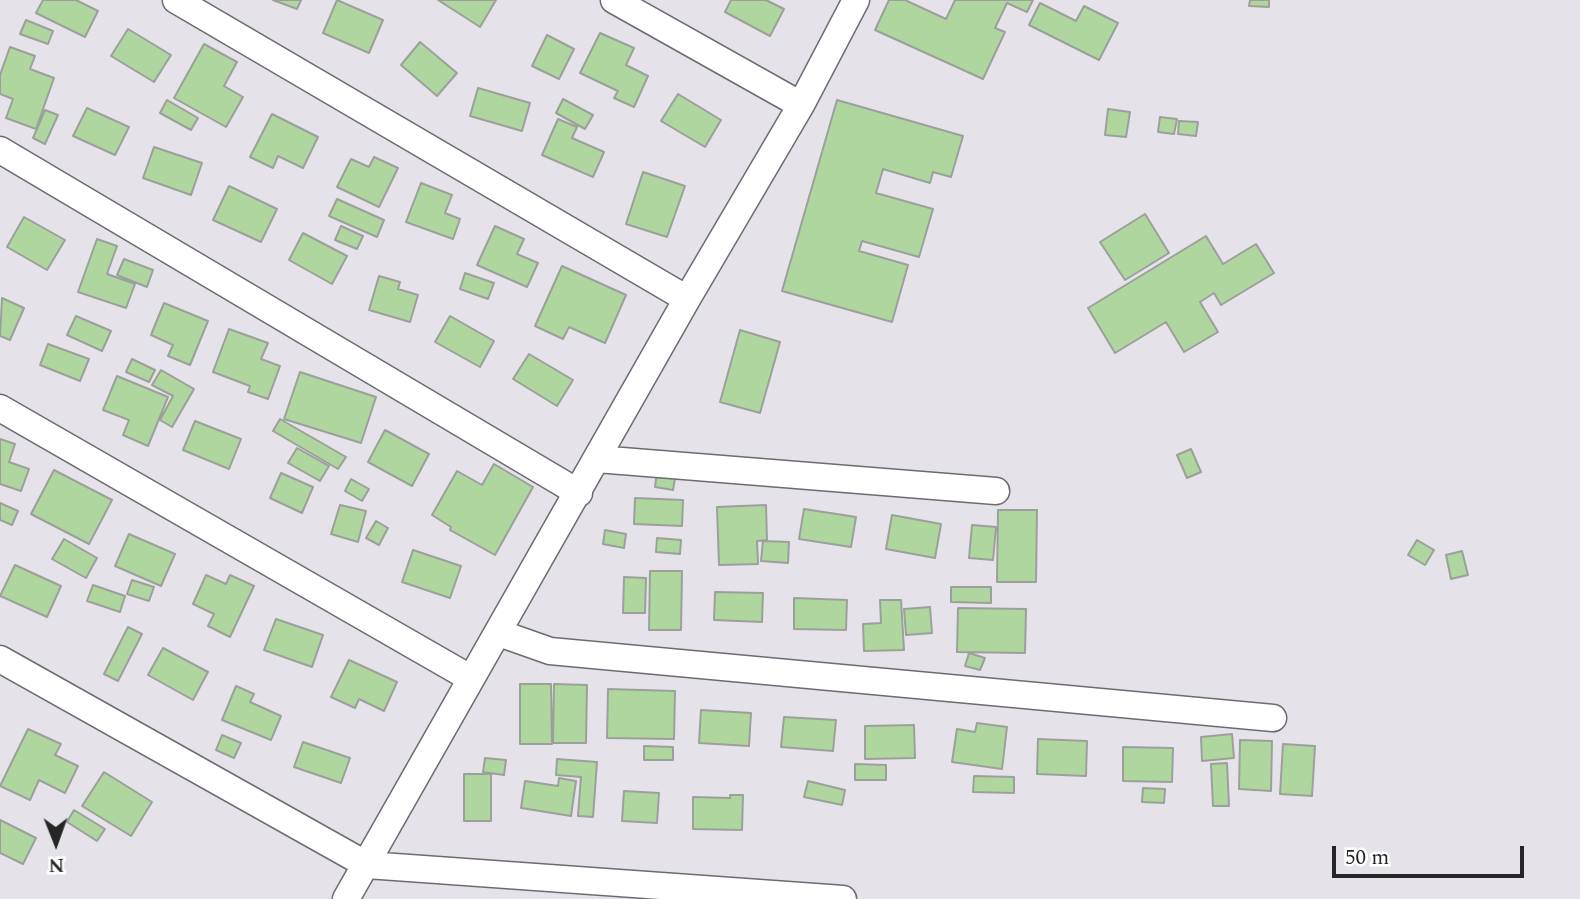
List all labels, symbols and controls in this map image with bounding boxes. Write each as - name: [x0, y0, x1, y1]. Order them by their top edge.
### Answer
- north arrow: [21, 808, 91, 878]
- scale bar: [1335, 832, 1528, 876]
- text: 50 m: [1345, 842, 1389, 874]
- text: N: [48, 850, 64, 879]

